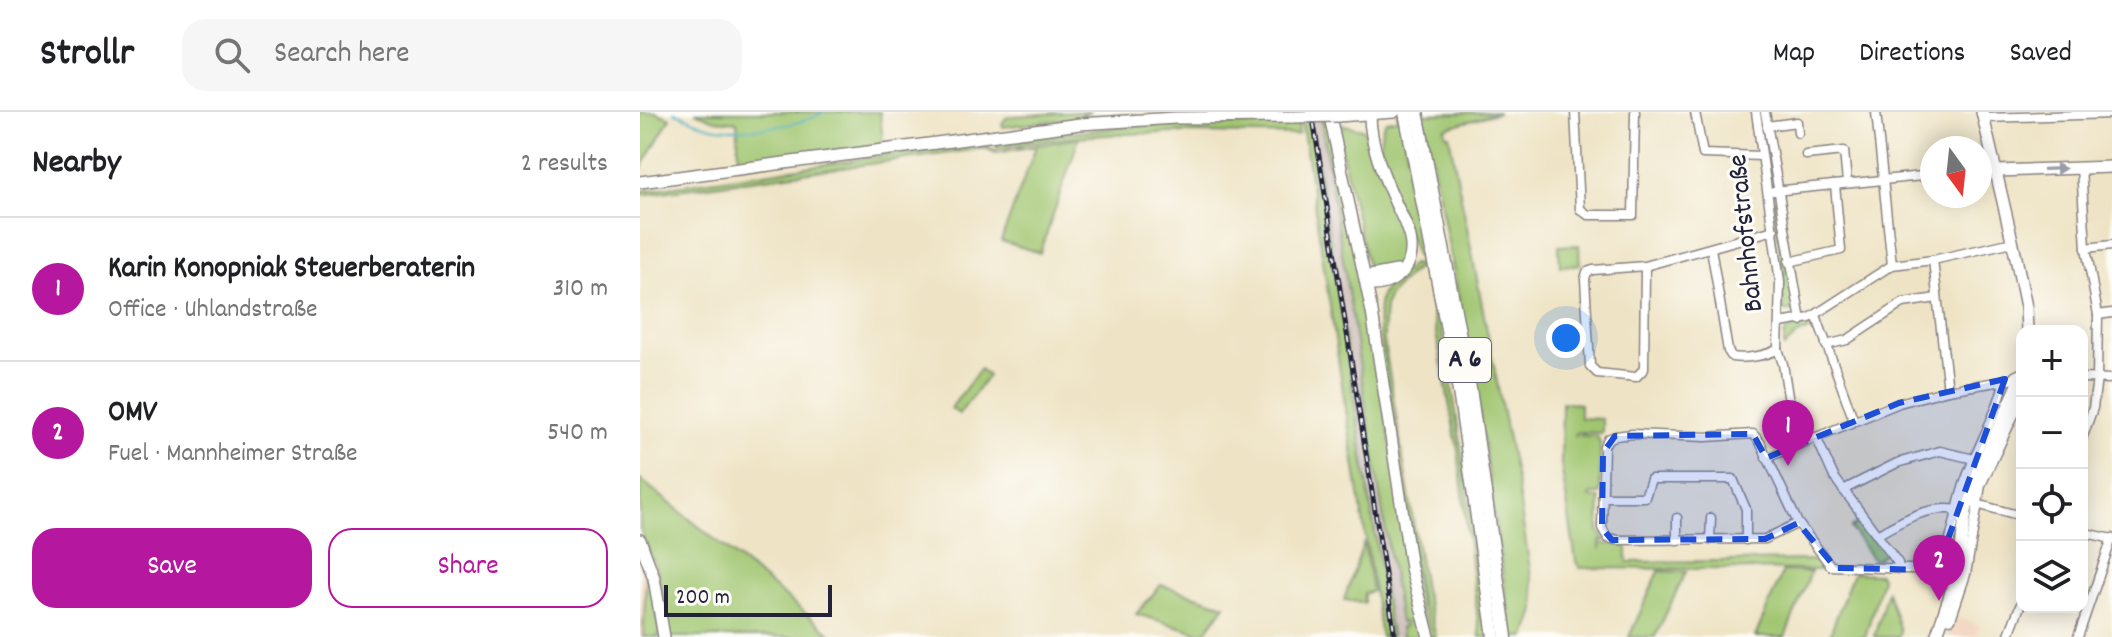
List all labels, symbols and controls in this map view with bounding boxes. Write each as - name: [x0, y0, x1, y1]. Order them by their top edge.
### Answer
- search box: [182, 19, 742, 91]
- text: Strollr: [40, 28, 134, 83]
- icon: search: [210, 33, 254, 77]
- text: Search here: [274, 34, 410, 77]
- text: Map: [1773, 35, 1815, 75]
- text: Directions: [1859, 35, 1965, 75]
- text: Saved: [2009, 35, 2072, 75]
- north arrow: [1920, 136, 1992, 208]
- text: Nearby: [32, 140, 121, 189]
- text: 2 results: [521, 146, 608, 183]
- street label: Bahnhofstraße: [1720, 152, 1776, 314]
- one-way arrow: [2042, 162, 2067, 175]
- text: Karin Konopniak Steuerberaterin: [108, 249, 475, 292]
- text: 1: [55, 271, 61, 308]
- text: 310 m: [553, 271, 608, 308]
- text: Office · Uhlandstraße: [108, 292, 318, 329]
- your location: [1546, 318, 1586, 358]
- map controls: [2016, 325, 2088, 613]
- button: +: [2016, 325, 2088, 397]
- road number: A 6: [1439, 338, 1491, 382]
- text: OMV: [108, 393, 157, 436]
- button: −: [2016, 397, 2088, 469]
- pin: 1: [1762, 400, 1814, 466]
- text: 2: [52, 415, 64, 452]
- text: 540 m: [547, 415, 608, 452]
- text: Fuel · Mannheimer Straße: [108, 436, 357, 473]
- button: locate: [2016, 469, 2088, 541]
- button: Save: [32, 528, 312, 608]
- button: Share: [328, 528, 608, 608]
- pin: 2: [1913, 535, 1965, 601]
- button: layers: [2016, 541, 2088, 613]
- scale bar: [664, 581, 832, 617]
- text: 200 m: [676, 583, 730, 614]

